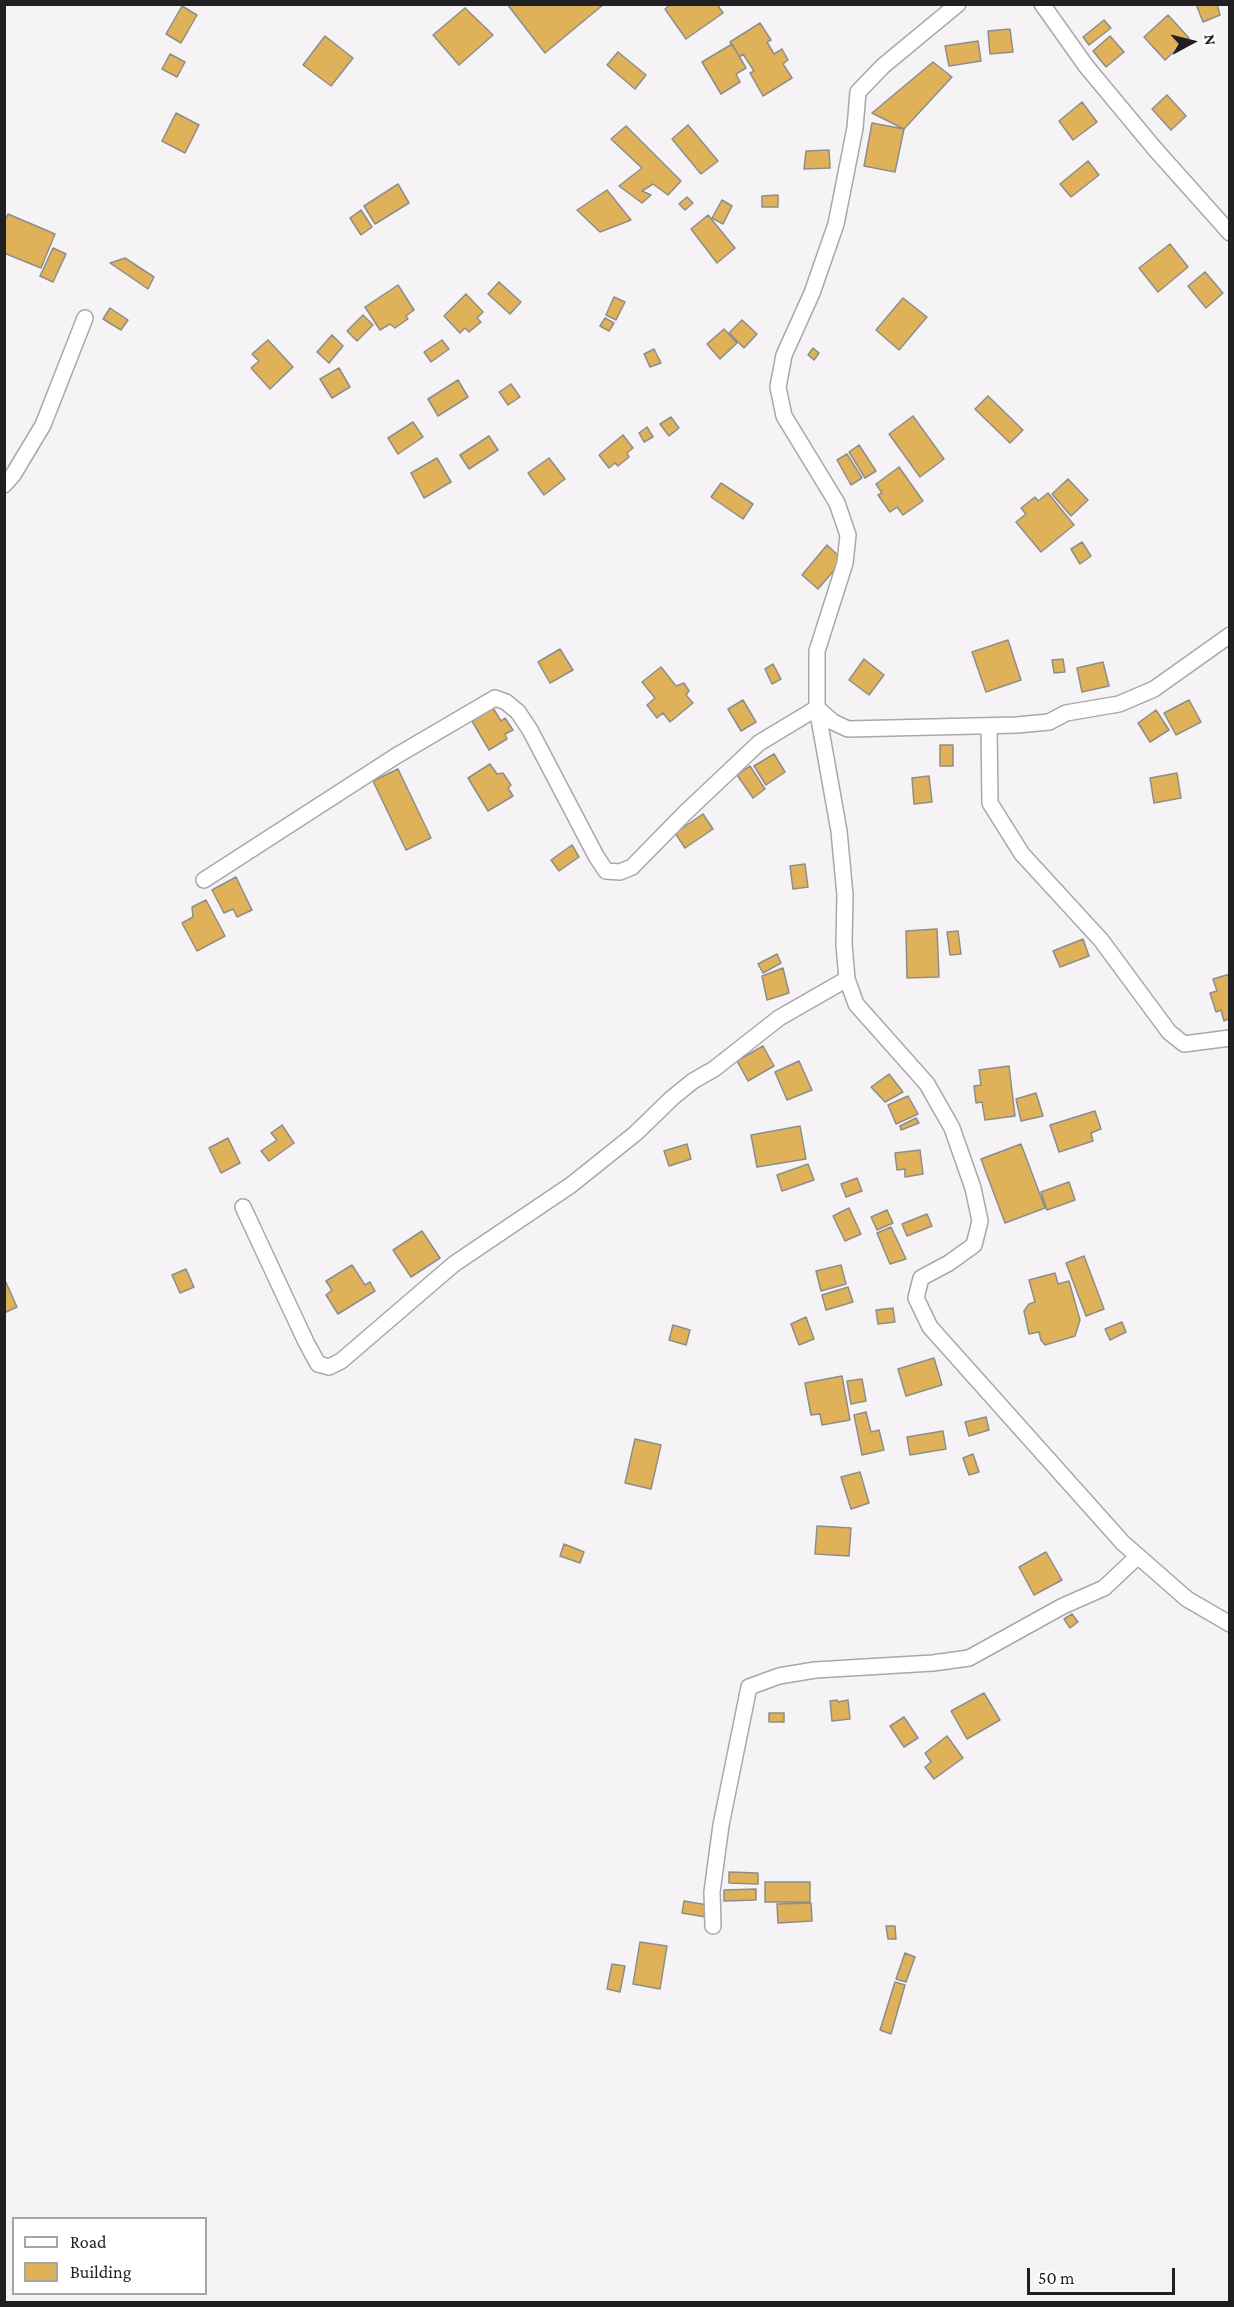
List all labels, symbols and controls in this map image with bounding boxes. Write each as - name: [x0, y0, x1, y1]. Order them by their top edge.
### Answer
- north arrow: [1162, 12, 1222, 72]
- text: N: [1201, 33, 1219, 46]
- legend: [12, 2217, 207, 2295]
- text: Road: [70, 2232, 107, 2252]
- scale bar: [1030, 2256, 1178, 2294]
- text: Building: [70, 2262, 131, 2282]
- text: 50 m: [1038, 2268, 1075, 2288]

